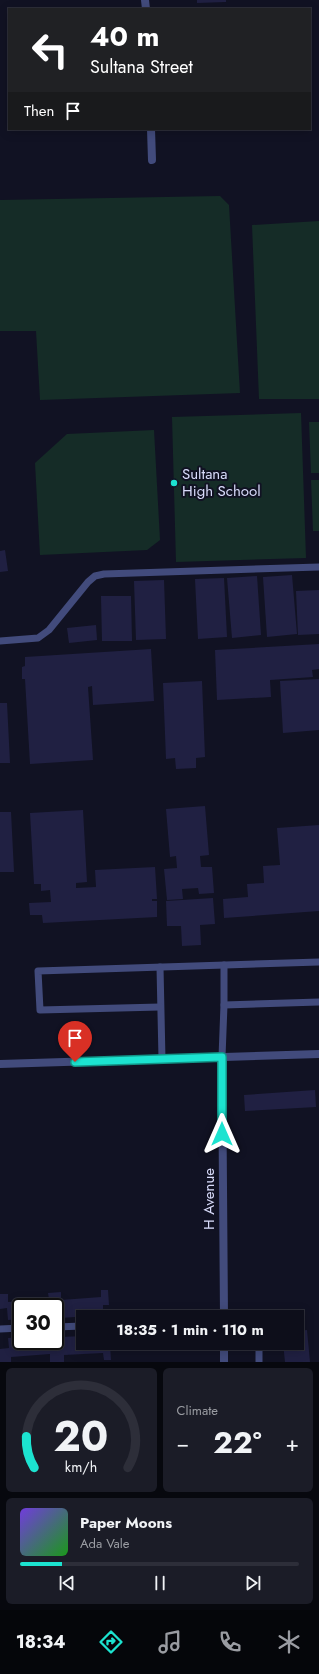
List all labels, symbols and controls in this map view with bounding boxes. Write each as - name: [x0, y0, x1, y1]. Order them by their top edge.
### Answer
- text: 40 m: [90, 16, 159, 57]
- icon: left: [24, 24, 76, 76]
- text: Sultana Street: [90, 54, 193, 80]
- text: Then: [24, 100, 54, 122]
- icon: arrive: [62, 100, 84, 122]
- place label: Sultana High School: [182, 463, 261, 502]
- marker: Sultana High School: [169, 478, 179, 488]
- pin: [58, 1021, 92, 1062]
- icon: arrive: [64, 1027, 86, 1049]
- position arrow: [201, 1113, 243, 1155]
- street label: H Avenue: [198, 1168, 220, 1230]
- speed limit sign: 30: [12, 1298, 64, 1350]
- text: 18:35 · 1 min · 110 m: [116, 1319, 264, 1341]
- text: Climate: [177, 1401, 218, 1420]
- text: 20: [54, 1406, 109, 1467]
- text: 22°: [213, 1421, 262, 1464]
- text: −: [177, 1427, 189, 1459]
- text: +: [285, 1427, 299, 1459]
- text: km/h: [65, 1457, 97, 1477]
- text: Paper Moons: [80, 1512, 172, 1534]
- text: Ada Vale: [80, 1534, 129, 1553]
- icon: previous: [56, 1572, 78, 1594]
- icon: pause: [149, 1572, 171, 1594]
- icon: next: [242, 1572, 264, 1594]
- icon: directions: [97, 1628, 125, 1656]
- icon: music: [156, 1628, 184, 1656]
- icon: phone: [216, 1628, 244, 1656]
- icon: climate: [275, 1628, 303, 1656]
- text: 18:34: [16, 1629, 66, 1655]

